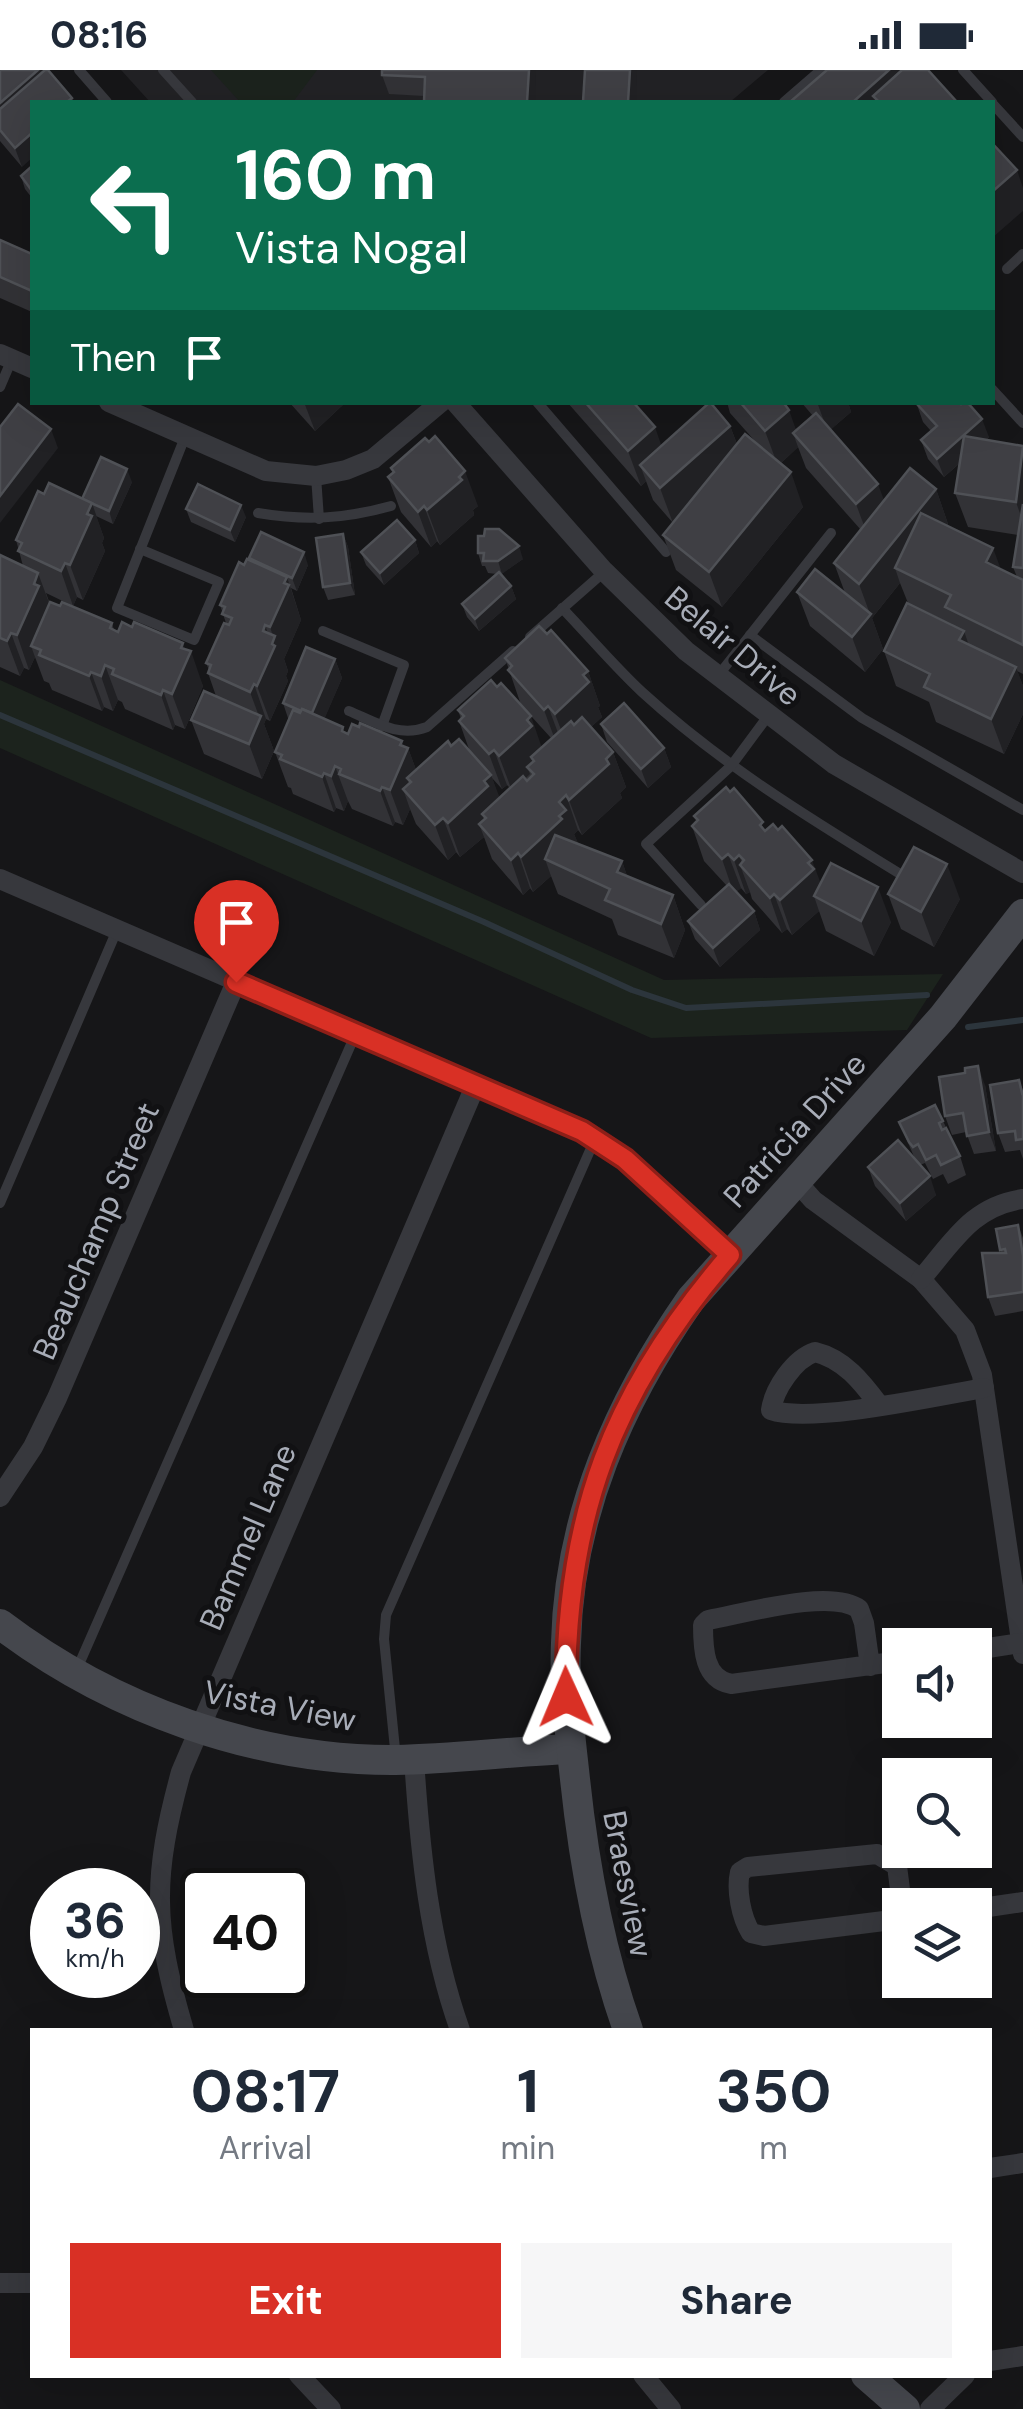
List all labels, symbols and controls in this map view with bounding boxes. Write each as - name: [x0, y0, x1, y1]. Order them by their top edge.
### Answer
- text: 08:16: [50, 10, 148, 60]
- text: 160 m: [235, 130, 436, 221]
- icon: left: [70, 140, 200, 270]
- text: Vista Nogal: [235, 218, 468, 277]
- icon: arrive: [177, 330, 232, 385]
- text: Then: [70, 333, 157, 383]
- street label: Belair Drive: [656, 577, 810, 715]
- pin: [194, 880, 279, 983]
- icon: arrive: [209, 895, 264, 950]
- street label: Patricia Drive: [714, 1044, 876, 1216]
- street label: Beauchamp Street: [23, 1096, 169, 1366]
- street label: Bammel Lane: [190, 1437, 306, 1637]
- map controls: [882, 1628, 992, 1998]
- button: sound: [882, 1628, 992, 1738]
- position arrow: [514, 1645, 618, 1749]
- street label: Vista View: [200, 1671, 360, 1741]
- button: search: [882, 1758, 992, 1868]
- street label: Braesview: [593, 1807, 663, 1961]
- speed limit sign: 40: [180, 1868, 310, 1998]
- text: 36: [64, 1888, 126, 1954]
- button: layers: [882, 1888, 992, 1998]
- text: km/h: [65, 1942, 125, 1975]
- text: 08:17: [191, 2052, 340, 2131]
- text: 1: [517, 2052, 539, 2131]
- text: 350: [716, 2052, 831, 2131]
- text: Arrival: [219, 2127, 312, 2169]
- text: min: [501, 2127, 555, 2169]
- text: m: [759, 2127, 788, 2169]
- button: Exit: [70, 2243, 501, 2358]
- button: Share: [521, 2243, 952, 2358]

